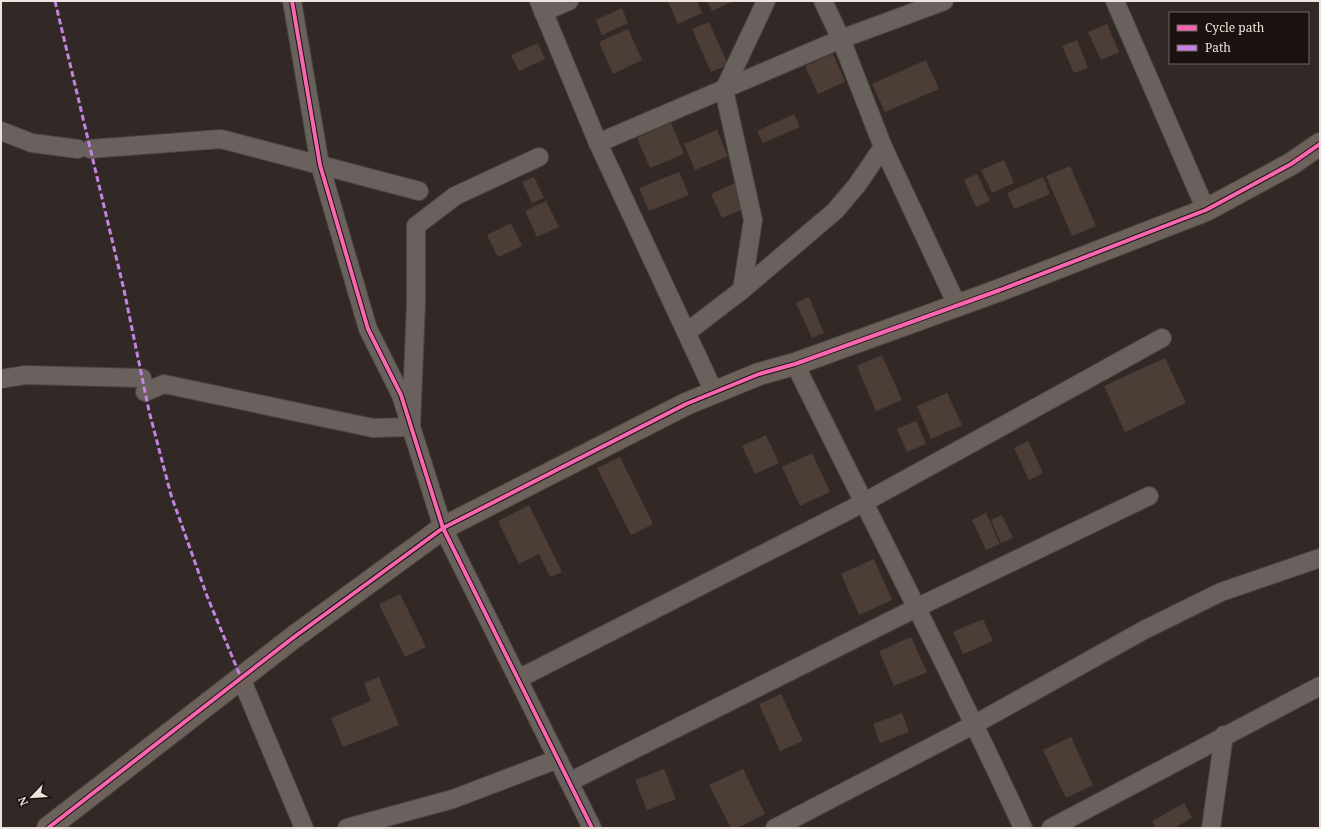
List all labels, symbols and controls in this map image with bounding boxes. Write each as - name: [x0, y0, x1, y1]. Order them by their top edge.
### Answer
- legend: [1169, 12, 1309, 64]
- text: Cycle path: [1205, 19, 1265, 36]
- text: Path: [1205, 39, 1231, 56]
- north arrow: [12, 777, 52, 817]
- text: N: [14, 794, 31, 809]

